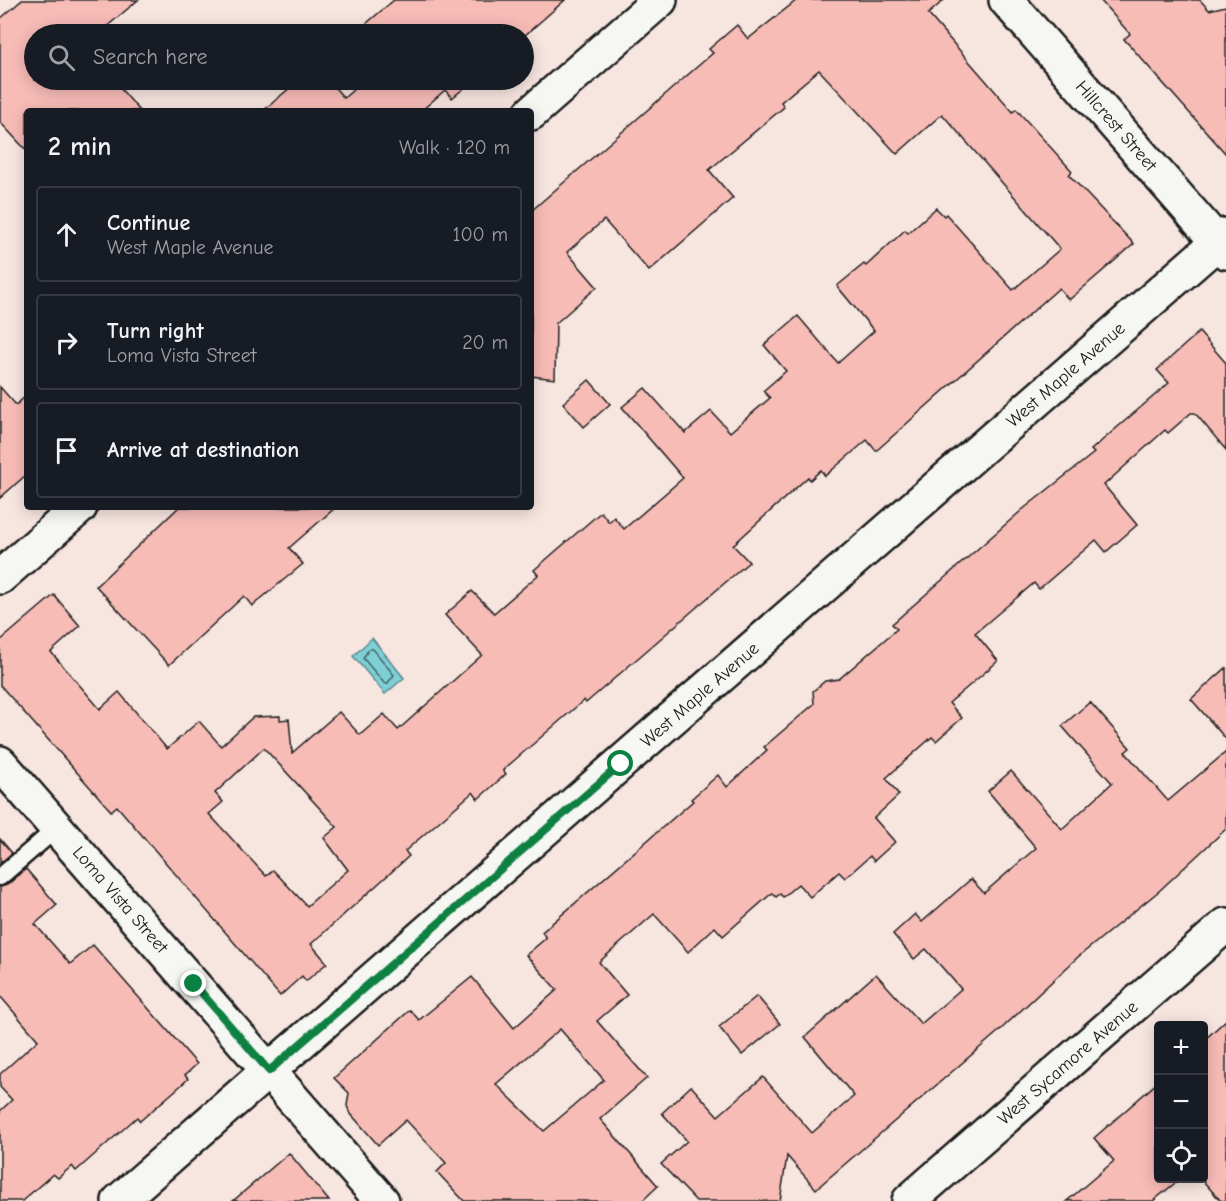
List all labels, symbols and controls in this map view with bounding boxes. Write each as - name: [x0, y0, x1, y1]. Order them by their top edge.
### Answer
- search box: [24, 24, 534, 90]
- icon: search: [45, 41, 78, 74]
- text: Search here: [93, 44, 208, 70]
- street label: Hillcrest Street: [1071, 76, 1162, 176]
- text: 2 min: [48, 132, 111, 162]
- text: Walk · 120 m: [399, 136, 510, 159]
- text: Continue: [107, 210, 190, 236]
- icon: ahead: [50, 218, 83, 251]
- text: 100 m: [453, 223, 508, 246]
- text: West Maple Avenue: [107, 236, 273, 259]
- text: Turn right: [107, 318, 204, 344]
- street label: West Maple Avenue: [1003, 318, 1129, 432]
- icon: right: [50, 326, 83, 359]
- text: 20 m: [462, 331, 508, 354]
- text: Loma Vista Street: [107, 344, 257, 367]
- icon: arrive: [50, 434, 83, 467]
- text: Arrive at destination: [107, 437, 299, 463]
- street label: West Maple Avenue: [637, 638, 763, 752]
- route start: [607, 750, 633, 776]
- street label: Loma Vista Street: [68, 842, 173, 958]
- route end: [180, 970, 206, 996]
- street label: West Sycamore Avenue: [994, 996, 1142, 1130]
- map controls: [1154, 1021, 1208, 1183]
- button: +: [1154, 1021, 1208, 1075]
- button: −: [1154, 1075, 1208, 1129]
- button: locate: [1154, 1129, 1208, 1183]

